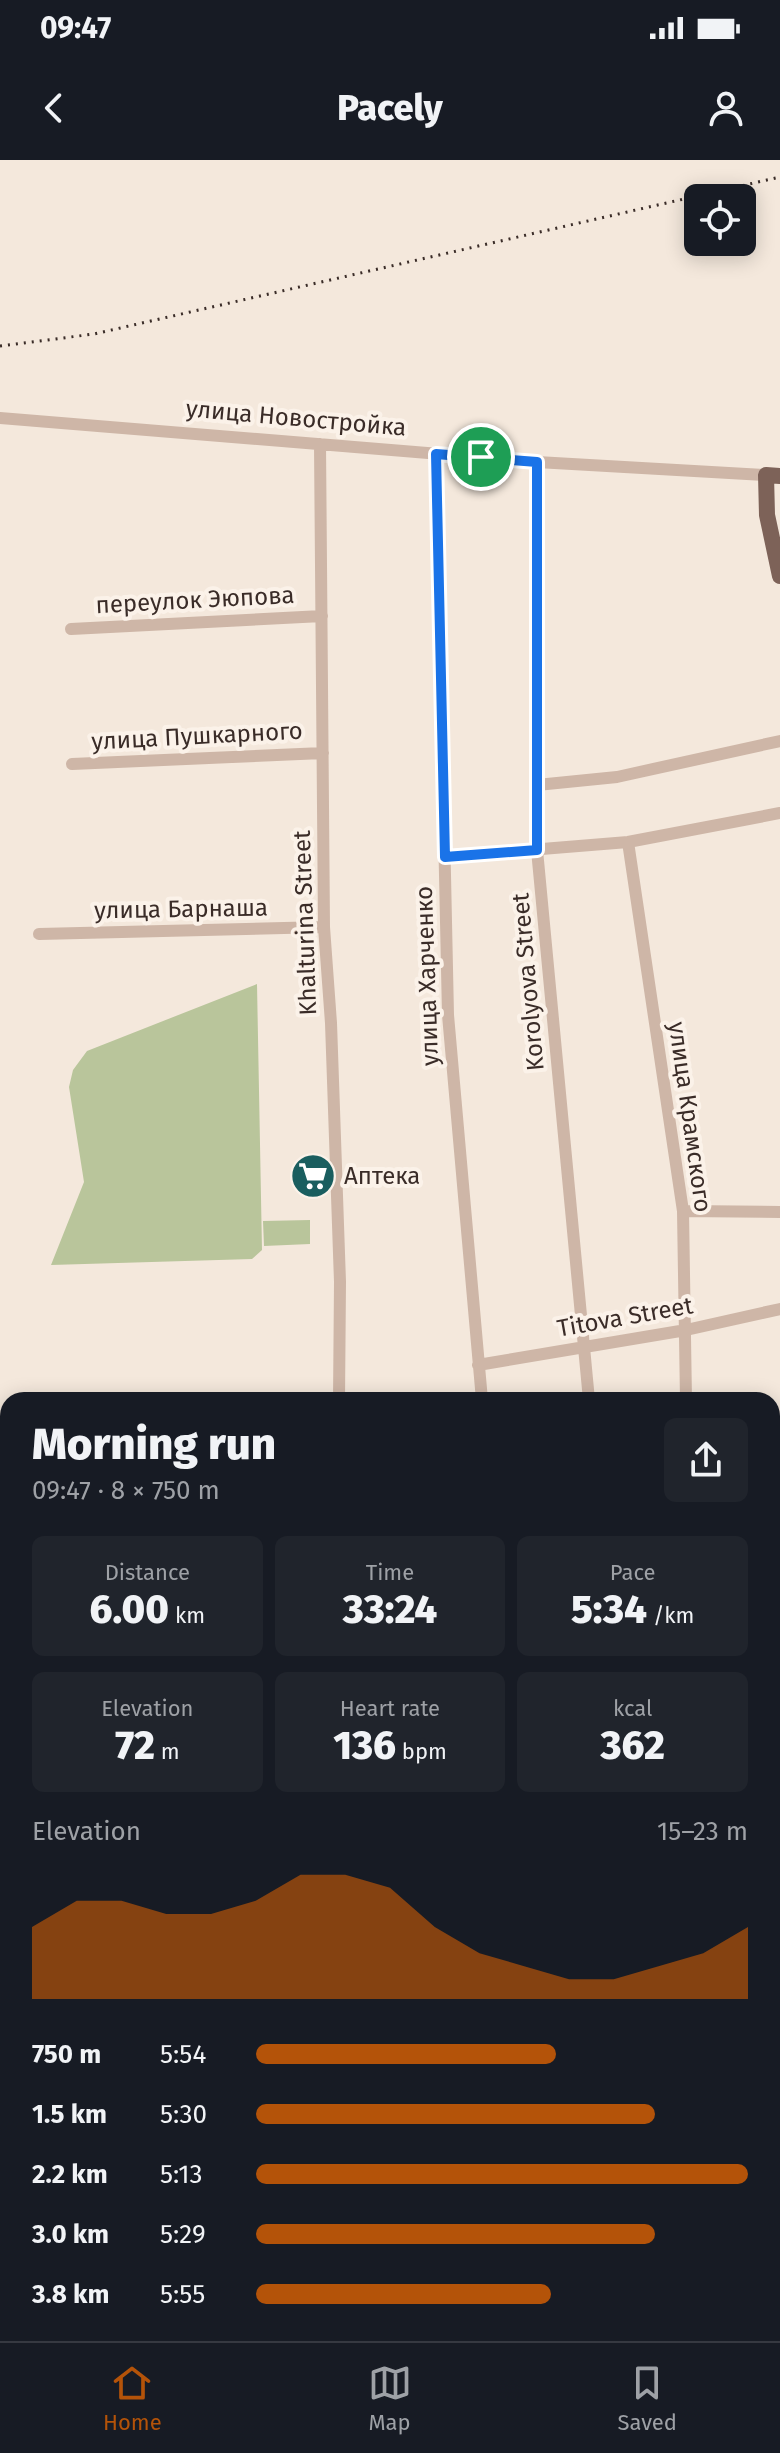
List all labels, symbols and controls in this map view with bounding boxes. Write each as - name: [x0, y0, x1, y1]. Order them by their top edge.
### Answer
- text: 09:47: [40, 10, 111, 46]
- icon: back: [32, 86, 76, 130]
- text: Pacely: [337, 86, 443, 130]
- icon: person: [704, 86, 748, 130]
- map controls: [684, 184, 756, 256]
- button: locate: [684, 184, 756, 256]
- street label: улица Новостройка: [185, 394, 407, 442]
- pin: [447, 423, 515, 491]
- icon: arrive: [459, 435, 503, 479]
- street label: переулок Эюпова: [95, 581, 295, 619]
- street label: улица Пушкарного: [91, 716, 303, 756]
- street label: Khalturina Street: [288, 830, 322, 1016]
- street label: улица Харченко: [410, 885, 444, 1067]
- street label: Korolyova Street: [506, 891, 550, 1072]
- street label: улица Барнаша: [94, 893, 268, 925]
- street label: улица Крамского: [663, 1020, 717, 1214]
- supermarket icon: Аптека: [289, 1152, 337, 1200]
- place label: Аптека: [344, 1162, 420, 1190]
- street label: Titova Street: [555, 1291, 695, 1343]
- text: Morning run: [32, 1418, 276, 1471]
- button: share: [664, 1418, 748, 1502]
- text: 09:47 · 8 × 750 m: [32, 1475, 220, 1506]
- text: Distance: [105, 1559, 190, 1586]
- text: Time: [366, 1559, 414, 1586]
- text: Pace: [610, 1559, 655, 1586]
- text: 6.00: [90, 1586, 169, 1634]
- text: 33:24: [343, 1586, 437, 1634]
- text: 5:34: [571, 1586, 647, 1634]
- text: km: [169, 1602, 205, 1629]
- text: /km: [647, 1602, 694, 1629]
- text: Elevation: [101, 1695, 193, 1722]
- text: Heart rate: [340, 1695, 440, 1722]
- text: kcal: [613, 1695, 652, 1722]
- text: 72: [115, 1722, 155, 1770]
- text: 136: [333, 1722, 396, 1770]
- text: 362: [601, 1722, 665, 1770]
- text: m: [155, 1738, 179, 1765]
- text: bpm: [396, 1738, 447, 1765]
- text: Elevation: [32, 1816, 141, 1847]
- text: 15–23 m: [657, 1816, 748, 1847]
- text: 750 m: [32, 2039, 101, 2070]
- text: 5:54: [160, 2039, 206, 2070]
- text: 1.5 km: [32, 2099, 107, 2130]
- text: 5:30: [160, 2099, 207, 2130]
- text: 2.2 km: [32, 2159, 108, 2190]
- text: 5:13: [160, 2159, 202, 2190]
- text: 3.0 km: [32, 2219, 109, 2250]
- text: 5:29: [160, 2219, 206, 2250]
- text: 3.8 km: [32, 2279, 109, 2310]
- text: 5:55: [160, 2279, 205, 2310]
- tab: Home: [103, 2361, 162, 2436]
- tab: Map: [368, 2361, 412, 2436]
- tab: Saved: [618, 2361, 677, 2436]

